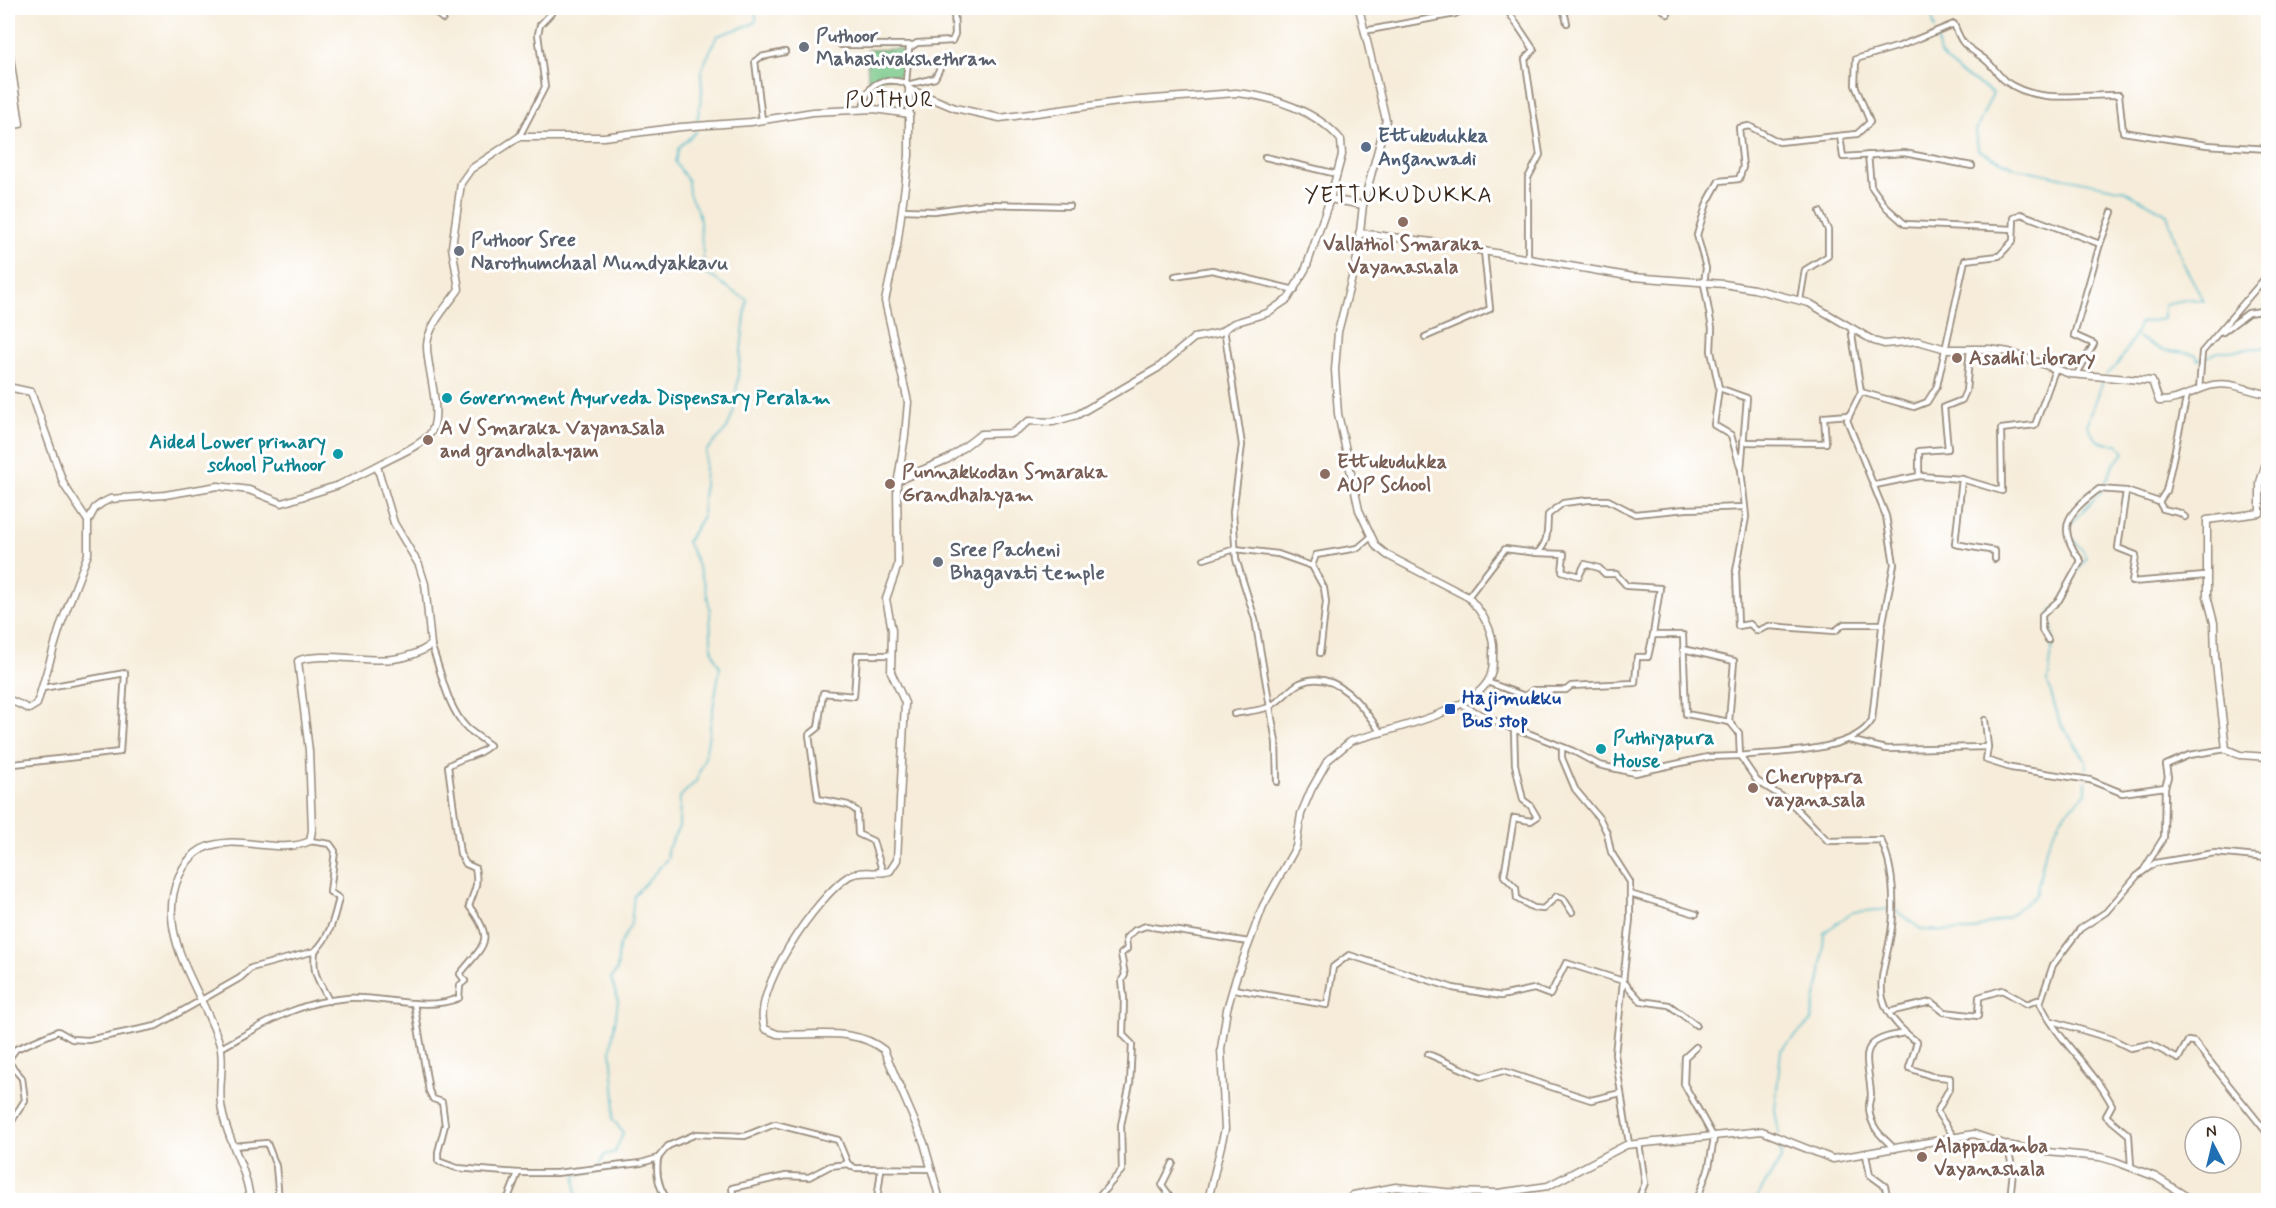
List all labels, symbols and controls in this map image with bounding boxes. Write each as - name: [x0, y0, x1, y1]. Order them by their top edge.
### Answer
- place label: Puthoor Mahashivakshethram: [816, 23, 997, 73]
- marker: Puthoor Mahashivakshethram: [797, 40, 811, 54]
- district label: PUTHUR: [845, 87, 935, 115]
- place label: Ettukudukka Anganwadi: [1378, 123, 1488, 175]
- marker: Ettukudukka Anganwadi: [1359, 140, 1373, 154]
- district label: YETTUKUDUKKA: [1304, 182, 1494, 210]
- marker: Vallathol Smaraka Vayanashala: [1396, 215, 1410, 229]
- place label: Puthoor Sree Narothumchaal Mundyakkavu: [471, 227, 728, 277]
- place label: Vallathol Smaraka Vayanashala: [1323, 231, 1484, 281]
- marker: Puthoor Sree Narothumchaal Mundyakkavu: [452, 244, 466, 258]
- place label: Asadhi Library: [1969, 345, 2096, 372]
- marker: Asadhi Library: [1950, 351, 1964, 365]
- place label: Government Ayurveda Dispensary Peralam: [459, 385, 831, 412]
- marker: Government Ayurveda Dispensary Peralam: [440, 391, 454, 405]
- place label: A V Smaraka Vayanasala and grandhalayam: [440, 415, 665, 467]
- place label: Aided Lower primary school Puthoor: [149, 429, 327, 479]
- marker: A V Smaraka Vayanasala and grandhalayam: [421, 433, 435, 447]
- marker: Aided Lower primary school Puthoor: [331, 447, 345, 461]
- place label: Ettukudukka AUP School: [1337, 449, 1447, 499]
- place label: Punnakkodan Smaraka Grandhalayam: [902, 459, 1108, 509]
- marker: Ettukudukka AUP School: [1318, 467, 1332, 481]
- marker: Punnakkodan Smaraka Grandhalayam: [883, 477, 897, 491]
- place label: Sree Pacheni Bhagavati temple: [950, 537, 1105, 589]
- marker: Sree Pacheni Bhagavati temple: [931, 555, 945, 569]
- place label: Hajimukku Bus stop: [1462, 685, 1561, 735]
- marker: Hajimukku Bus stop: [1443, 702, 1457, 716]
- place label: Puthiyapura House: [1613, 725, 1715, 775]
- marker: Puthiyapura House: [1594, 742, 1608, 756]
- place label: Cheruppara vayanasala: [1765, 764, 1865, 814]
- marker: Cheruppara vayanasala: [1746, 781, 1760, 795]
- north arrow: [2183, 1115, 2243, 1175]
- text: N: [2205, 1121, 2218, 1143]
- place label: Alappadamba Vayanashala: [1934, 1133, 2048, 1183]
- marker: Alappadamba Vayanashala: [1915, 1150, 1929, 1164]

